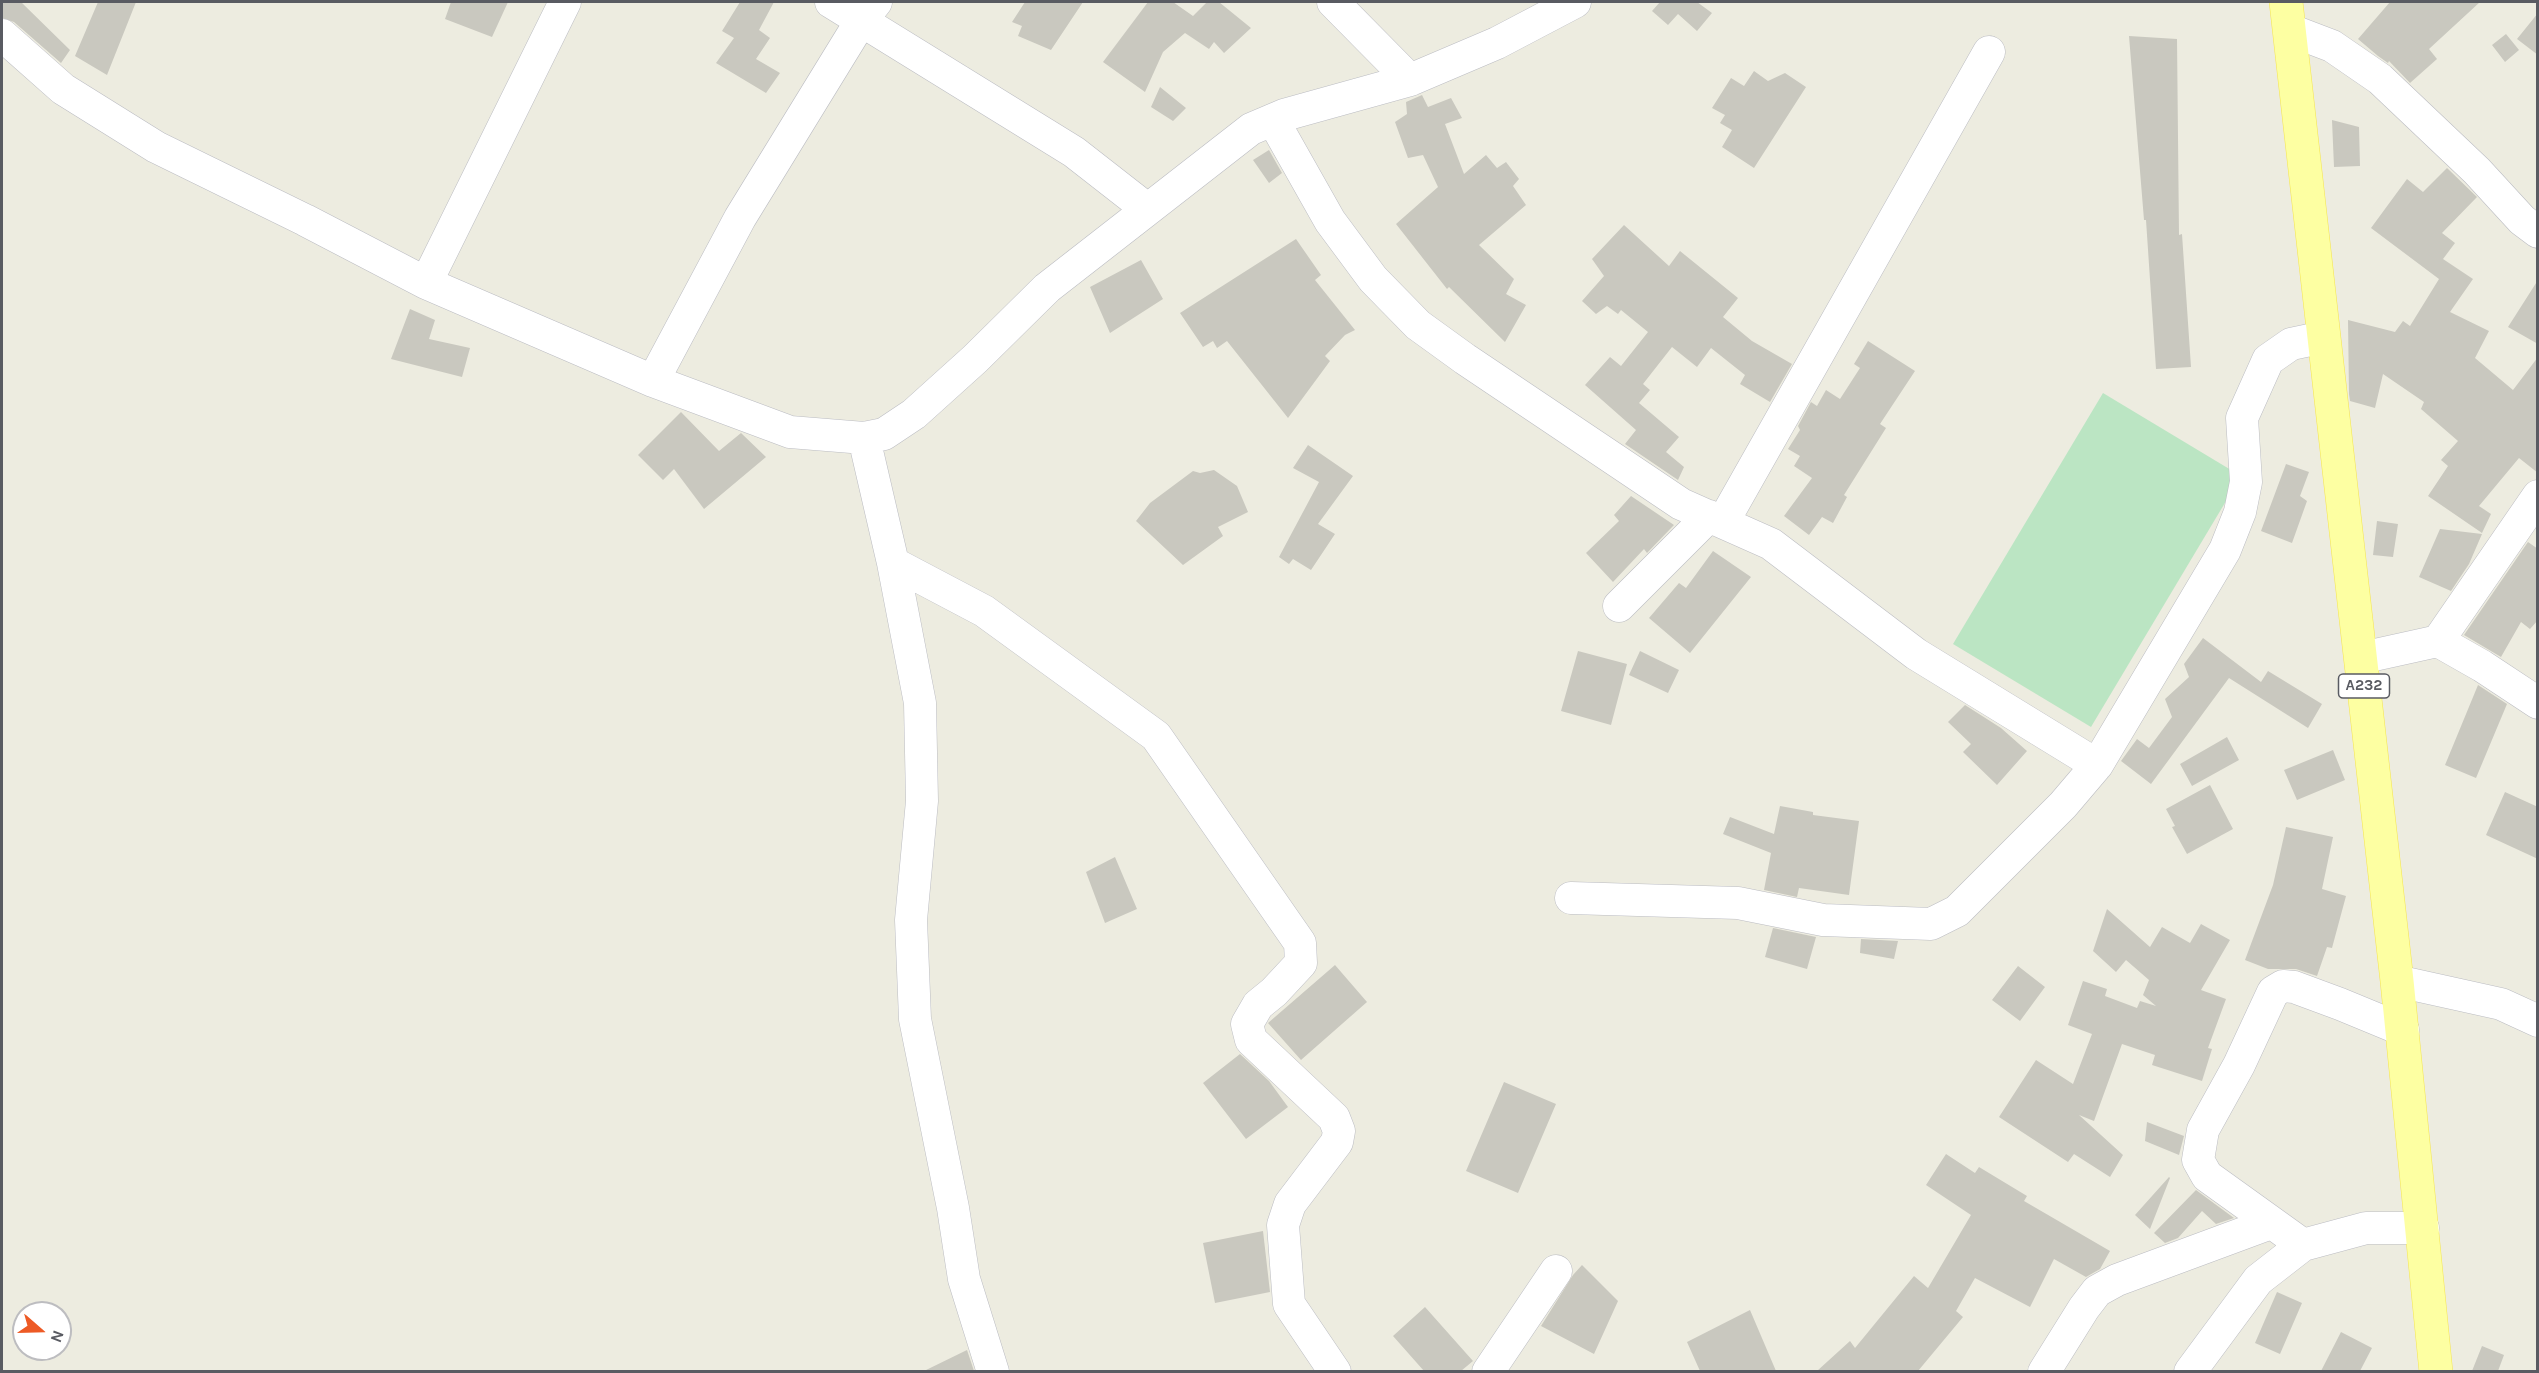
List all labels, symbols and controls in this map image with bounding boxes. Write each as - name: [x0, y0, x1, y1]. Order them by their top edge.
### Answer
- road number: A232: [2338, 674, 2390, 698]
- north arrow: [12, 1301, 72, 1361]
- text: N: [47, 1328, 68, 1345]

